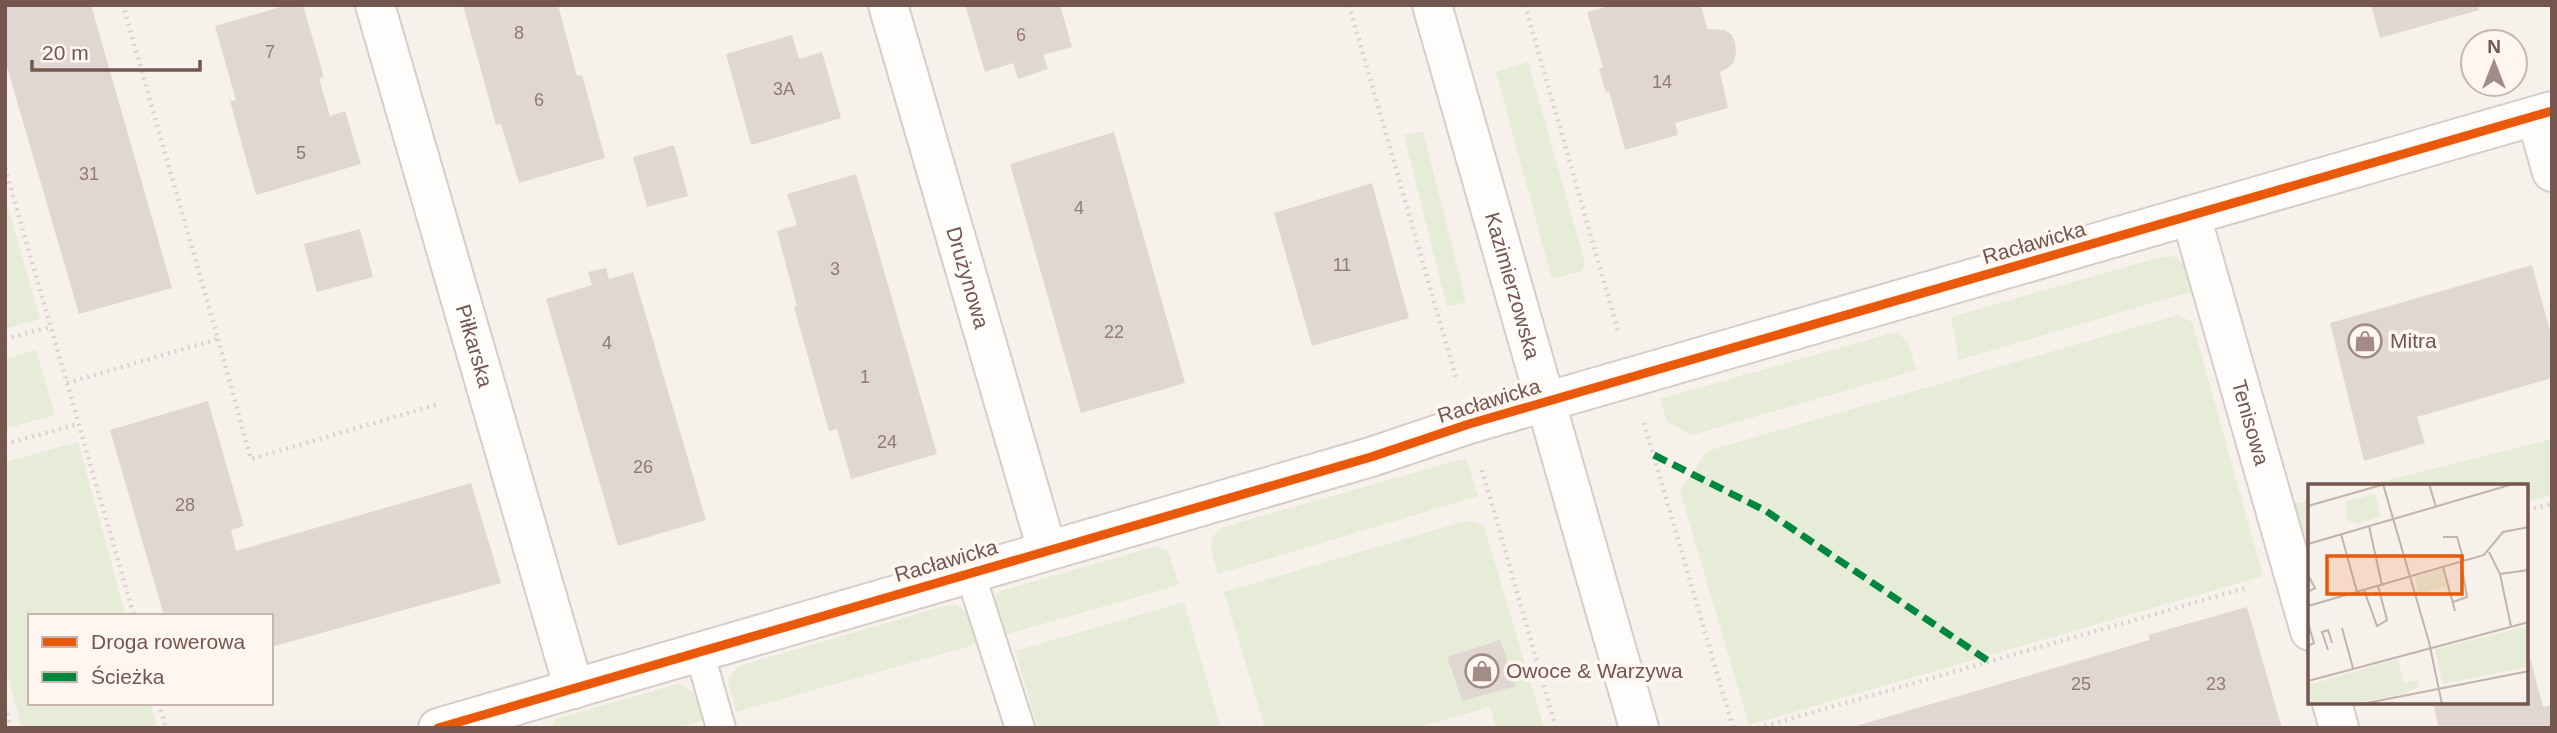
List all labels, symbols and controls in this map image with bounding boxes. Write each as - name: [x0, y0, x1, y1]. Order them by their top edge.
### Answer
- house number: 8: [514, 23, 524, 43]
- house number: 6: [1016, 25, 1026, 45]
- scale bar: [32, 28, 200, 72]
- north arrow: [2459, 28, 2529, 98]
- text: N: [2487, 36, 2501, 57]
- text: 20 m: [42, 41, 89, 64]
- house number: 7: [265, 42, 275, 62]
- house number: 14: [1652, 72, 1672, 92]
- house number: 3A: [773, 79, 795, 99]
- house number: 6: [534, 90, 544, 110]
- house number: 5: [296, 143, 306, 163]
- house number: 31: [79, 164, 99, 184]
- house number: 4: [1074, 198, 1084, 218]
- street label: Kazimierzowska: [1481, 209, 1545, 362]
- street label: Racławicka: [1980, 217, 2088, 268]
- street label: Drużynowa: [942, 224, 994, 331]
- house number: 11: [1333, 255, 1351, 275]
- house number: 3: [830, 259, 840, 279]
- street label: Piłkarska: [452, 302, 498, 390]
- house number: 22: [1104, 322, 1124, 342]
- shop icon: Mitra: [2346, 322, 2384, 360]
- place label: Mitra: [2390, 329, 2437, 352]
- house number: 4: [602, 333, 612, 353]
- house number: 1: [860, 367, 870, 387]
- street label: Racławicka: [1435, 374, 1543, 427]
- street label: Tenisowa: [2228, 377, 2274, 468]
- house number: 24: [877, 432, 897, 452]
- house number: 26: [633, 457, 653, 477]
- inset map: [2308, 484, 2529, 705]
- house number: 28: [175, 495, 195, 515]
- street label: Racławicka: [892, 535, 1000, 586]
- legend: [28, 614, 273, 705]
- text: Droga rowerowa: [91, 630, 245, 653]
- shop icon: Owoce & Warzywa: [1463, 652, 1501, 690]
- place label: Owoce & Warzywa: [1506, 659, 1683, 682]
- text: Ścieżka: [91, 665, 165, 688]
- house number: 25: [2071, 674, 2091, 694]
- house number: 23: [2206, 674, 2226, 694]

